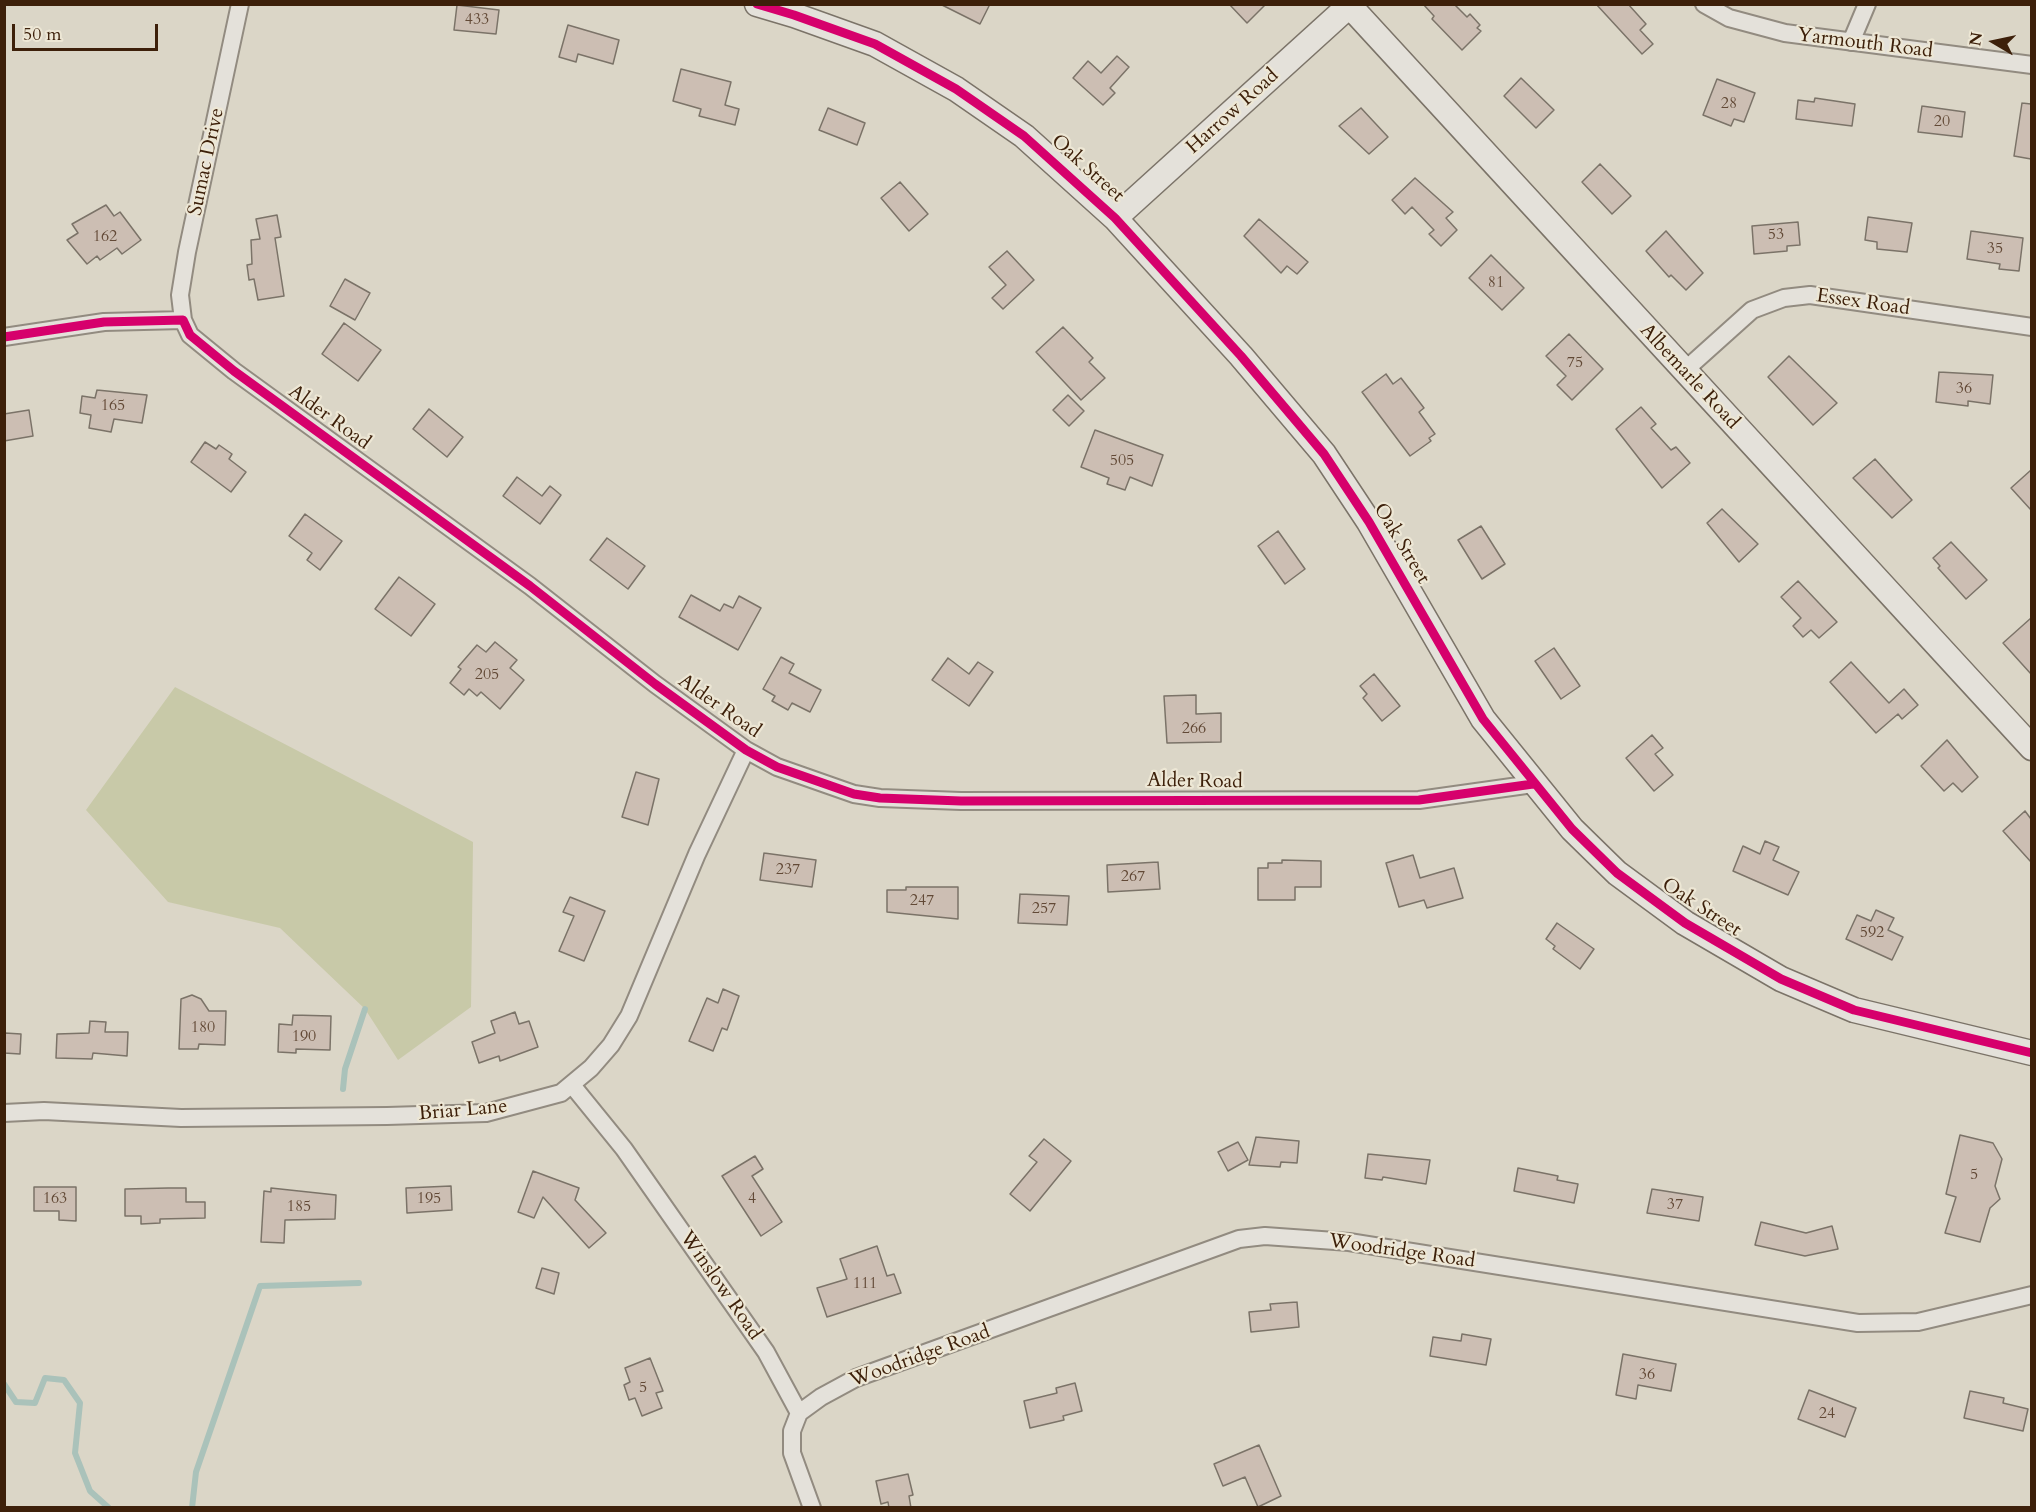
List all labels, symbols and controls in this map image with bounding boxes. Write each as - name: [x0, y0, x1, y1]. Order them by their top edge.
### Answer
- house number: 433: [465, 10, 489, 30]
- scale bar: [15, 12, 160, 50]
- north arrow: [1964, 12, 2024, 72]
- text: 50 m: [23, 22, 62, 47]
- street label: Yarmouth Road: [1796, 24, 1934, 64]
- text: N: [1964, 31, 1988, 48]
- street label: Harrow Road: [1182, 64, 1284, 160]
- house number: 28: [1721, 94, 1737, 114]
- street label: Sumac Drive: [184, 106, 230, 218]
- house number: 20: [1934, 112, 1950, 132]
- street label: Oak Street: [1045, 130, 1129, 208]
- house number: 53: [1768, 225, 1784, 245]
- house number: 162: [93, 227, 117, 247]
- house number: 35: [1987, 239, 2003, 259]
- house number: 81: [1488, 273, 1504, 293]
- street label: Essex Road: [1815, 285, 1911, 321]
- street label: Albemarle Road: [1634, 319, 1744, 435]
- house number: 75: [1567, 353, 1583, 373]
- house number: 36: [1956, 379, 1972, 399]
- street label: Alder Road: [283, 380, 375, 456]
- house number: 165: [101, 396, 125, 416]
- house number: 505: [1110, 451, 1134, 471]
- street label: Oak Street: [1368, 499, 1434, 589]
- house number: 205: [475, 665, 499, 685]
- street label: Alder Road: [673, 670, 765, 744]
- house number: 266: [1182, 719, 1206, 739]
- street label: Alder Road: [1147, 769, 1243, 795]
- house number: 237: [776, 860, 800, 880]
- house number: 267: [1121, 867, 1145, 887]
- street label: Oak Street: [1657, 873, 1745, 943]
- house number: 247: [910, 891, 934, 911]
- house number: 257: [1032, 899, 1056, 919]
- house number: 592: [1860, 923, 1884, 943]
- house number: 180: [191, 1018, 215, 1038]
- house number: 190: [292, 1027, 316, 1047]
- street label: Briar Lane: [418, 1095, 508, 1127]
- house number: 5: [1970, 1165, 1978, 1185]
- house number: 163: [43, 1189, 67, 1209]
- house number: 195: [417, 1189, 441, 1209]
- house number: 4: [748, 1189, 756, 1209]
- house number: 37: [1667, 1195, 1683, 1215]
- house number: 185: [287, 1197, 311, 1217]
- street label: Winslow Road: [674, 1227, 766, 1345]
- street label: Woodridge Road: [1327, 1230, 1477, 1274]
- house number: 111: [853, 1274, 877, 1294]
- street label: Woodridge Road: [847, 1320, 993, 1394]
- house number: 36: [1639, 1365, 1655, 1385]
- house number: 5: [639, 1378, 647, 1398]
- house number: 24: [1819, 1404, 1835, 1424]

